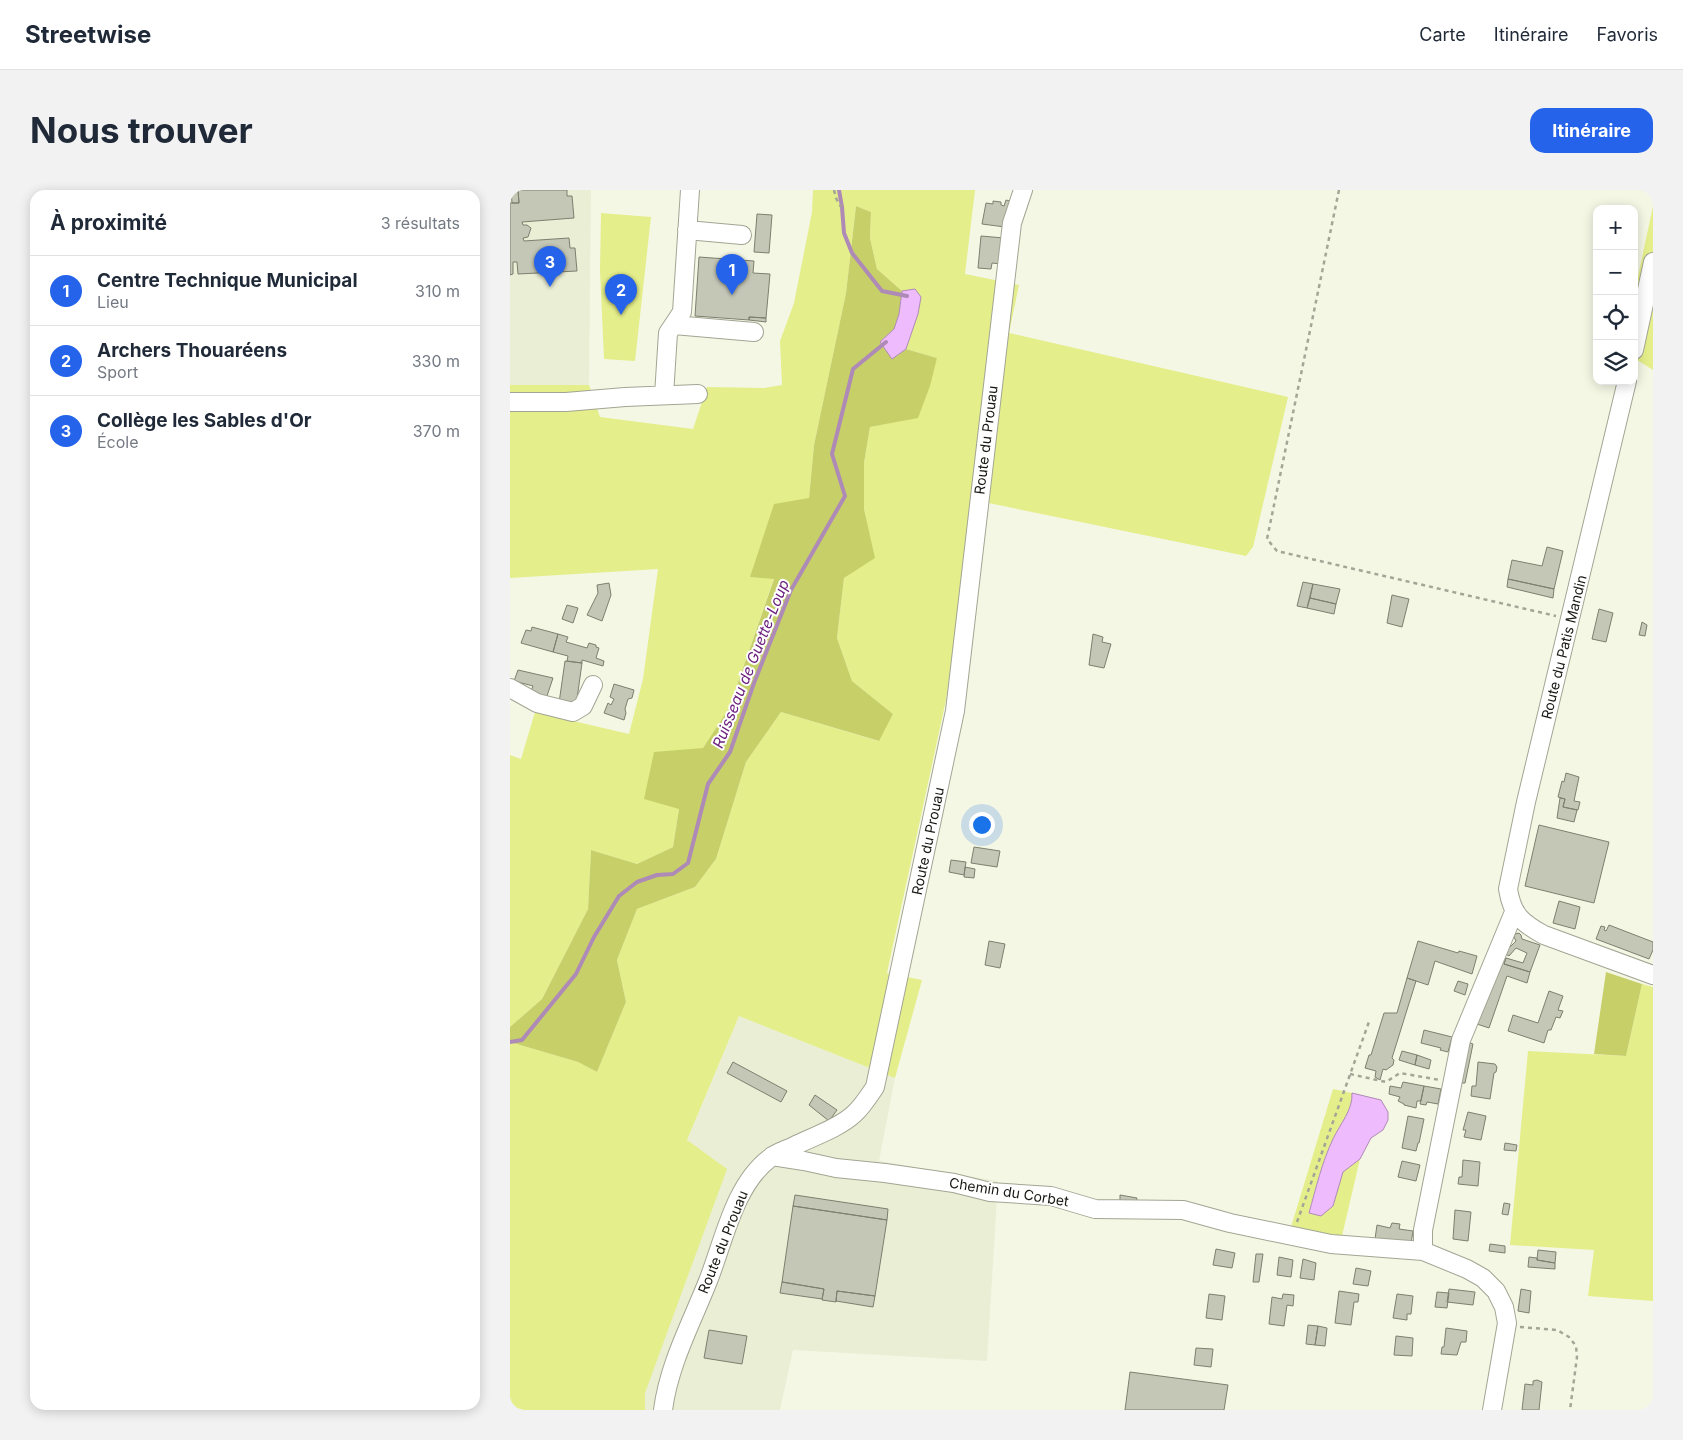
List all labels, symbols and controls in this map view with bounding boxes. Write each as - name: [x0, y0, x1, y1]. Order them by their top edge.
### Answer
- text: Streetwise: [25, 20, 151, 49]
- text: Carte: [1419, 24, 1466, 45]
- text: Itinéraire: [1494, 24, 1568, 45]
- text: Favoris: [1596, 24, 1658, 45]
- button: Itinéraire: [1530, 108, 1653, 153]
- text: Nous trouver: [30, 109, 253, 151]
- map controls: [1593, 205, 1638, 385]
- button: +: [1593, 205, 1638, 250]
- text: À proximité: [50, 210, 167, 235]
- text: 3 résultats: [381, 213, 460, 233]
- pin: 3: [534, 246, 566, 287]
- button: −: [1593, 250, 1638, 295]
- pin: 1: [716, 254, 748, 295]
- text: Centre Technique Municipal: [97, 269, 358, 292]
- pin: 2: [605, 274, 637, 315]
- text: 1: [63, 281, 69, 301]
- text: 310 m: [415, 281, 460, 301]
- text: Lieu: [97, 292, 129, 312]
- button: locate: [1593, 295, 1638, 340]
- text: Archers Thouaréens: [97, 339, 287, 362]
- button: layers: [1593, 340, 1638, 385]
- text: 2: [61, 351, 71, 371]
- text: 330 m: [412, 351, 460, 371]
- text: Sport: [97, 362, 138, 382]
- street label: Route du Prouau: [970, 385, 1001, 495]
- text: Collège les Sables d'Or: [97, 409, 312, 432]
- text: 3: [61, 421, 71, 441]
- text: 370 m: [413, 421, 460, 441]
- text: École: [97, 432, 139, 452]
- street label: Route du Patis Mandin: [1537, 573, 1590, 721]
- water label: Ruisseau de Guette-Loup: [708, 577, 793, 751]
- street label: Route du Prouau: [908, 786, 947, 896]
- your location: [969, 812, 995, 838]
- street label: Chemin du Corbet: [948, 1174, 1070, 1209]
- street label: Route du Prouau: [694, 1188, 751, 1296]

